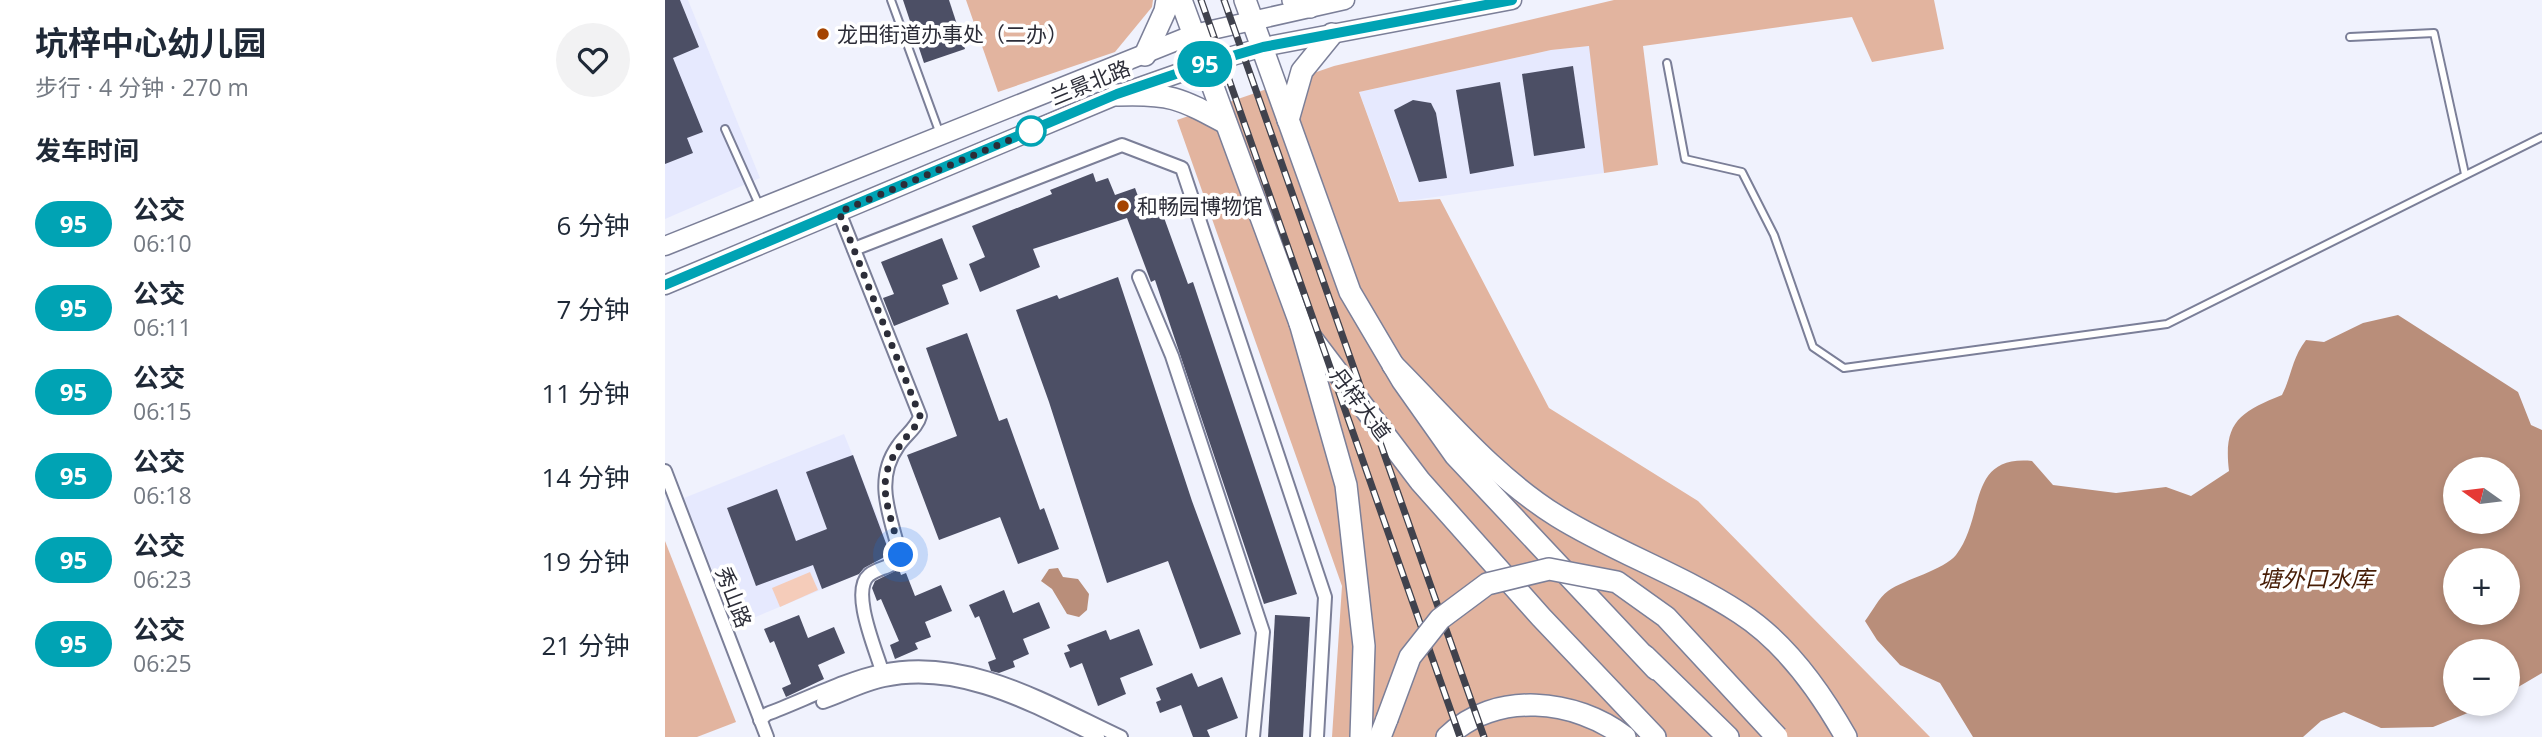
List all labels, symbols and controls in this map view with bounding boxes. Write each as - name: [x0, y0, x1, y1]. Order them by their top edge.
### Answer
- text: 坑梓中心幼儿园: [35, 20, 266, 65]
- place label: 龙田街道办事处（二办）: [837, 20, 1068, 48]
- button: heart: [556, 23, 630, 97]
- marker: 龙田街道办事处（二办）: [815, 26, 831, 42]
- line badge: 95: [1173, 41, 1237, 87]
- text: 95: [1191, 47, 1219, 80]
- street label: 兰景北路: [1046, 53, 1134, 111]
- text: 步行 · 4 分钟 · 270 m: [35, 71, 249, 103]
- unlabelled marker: [1016, 116, 1046, 146]
- text: 发车时间: [35, 132, 139, 168]
- text: 公交: [133, 191, 185, 227]
- place label: 和畅园博物馆: [1137, 192, 1263, 220]
- marker: 和畅园博物馆: [1115, 198, 1131, 214]
- text: 95: [60, 207, 87, 240]
- text: 6 分钟: [556, 207, 630, 243]
- text: 06:10: [133, 227, 192, 259]
- text: 公交: [133, 275, 185, 311]
- text: 95: [60, 291, 87, 324]
- text: 7 分钟: [556, 291, 630, 327]
- text: 06:11: [133, 311, 192, 343]
- text: 公交: [133, 359, 185, 395]
- street label: 丹梓大道: [1325, 362, 1397, 446]
- text: 95: [60, 375, 87, 408]
- text: 11 分钟: [542, 375, 630, 411]
- text: 06:15: [133, 395, 192, 427]
- text: 公交: [133, 443, 185, 479]
- north arrow: [2443, 457, 2520, 534]
- map controls: [2443, 457, 2520, 716]
- text: 95: [60, 459, 87, 492]
- text: 14 分钟: [542, 459, 630, 495]
- text: 06:18: [133, 479, 192, 511]
- text: 公交: [133, 527, 185, 563]
- your location: [883, 537, 918, 572]
- text: 95: [60, 543, 87, 576]
- text: 19 分钟: [542, 543, 630, 579]
- button: +: [2443, 548, 2520, 625]
- water label: 塘外口水库: [2259, 562, 2378, 594]
- text: 06:23: [133, 563, 192, 595]
- street label: 秀山路: [710, 563, 758, 631]
- text: 公交: [133, 611, 185, 647]
- text: 95: [60, 627, 87, 660]
- text: 21 分钟: [542, 627, 630, 663]
- button: −: [2443, 639, 2520, 716]
- text: 06:25: [133, 647, 192, 679]

